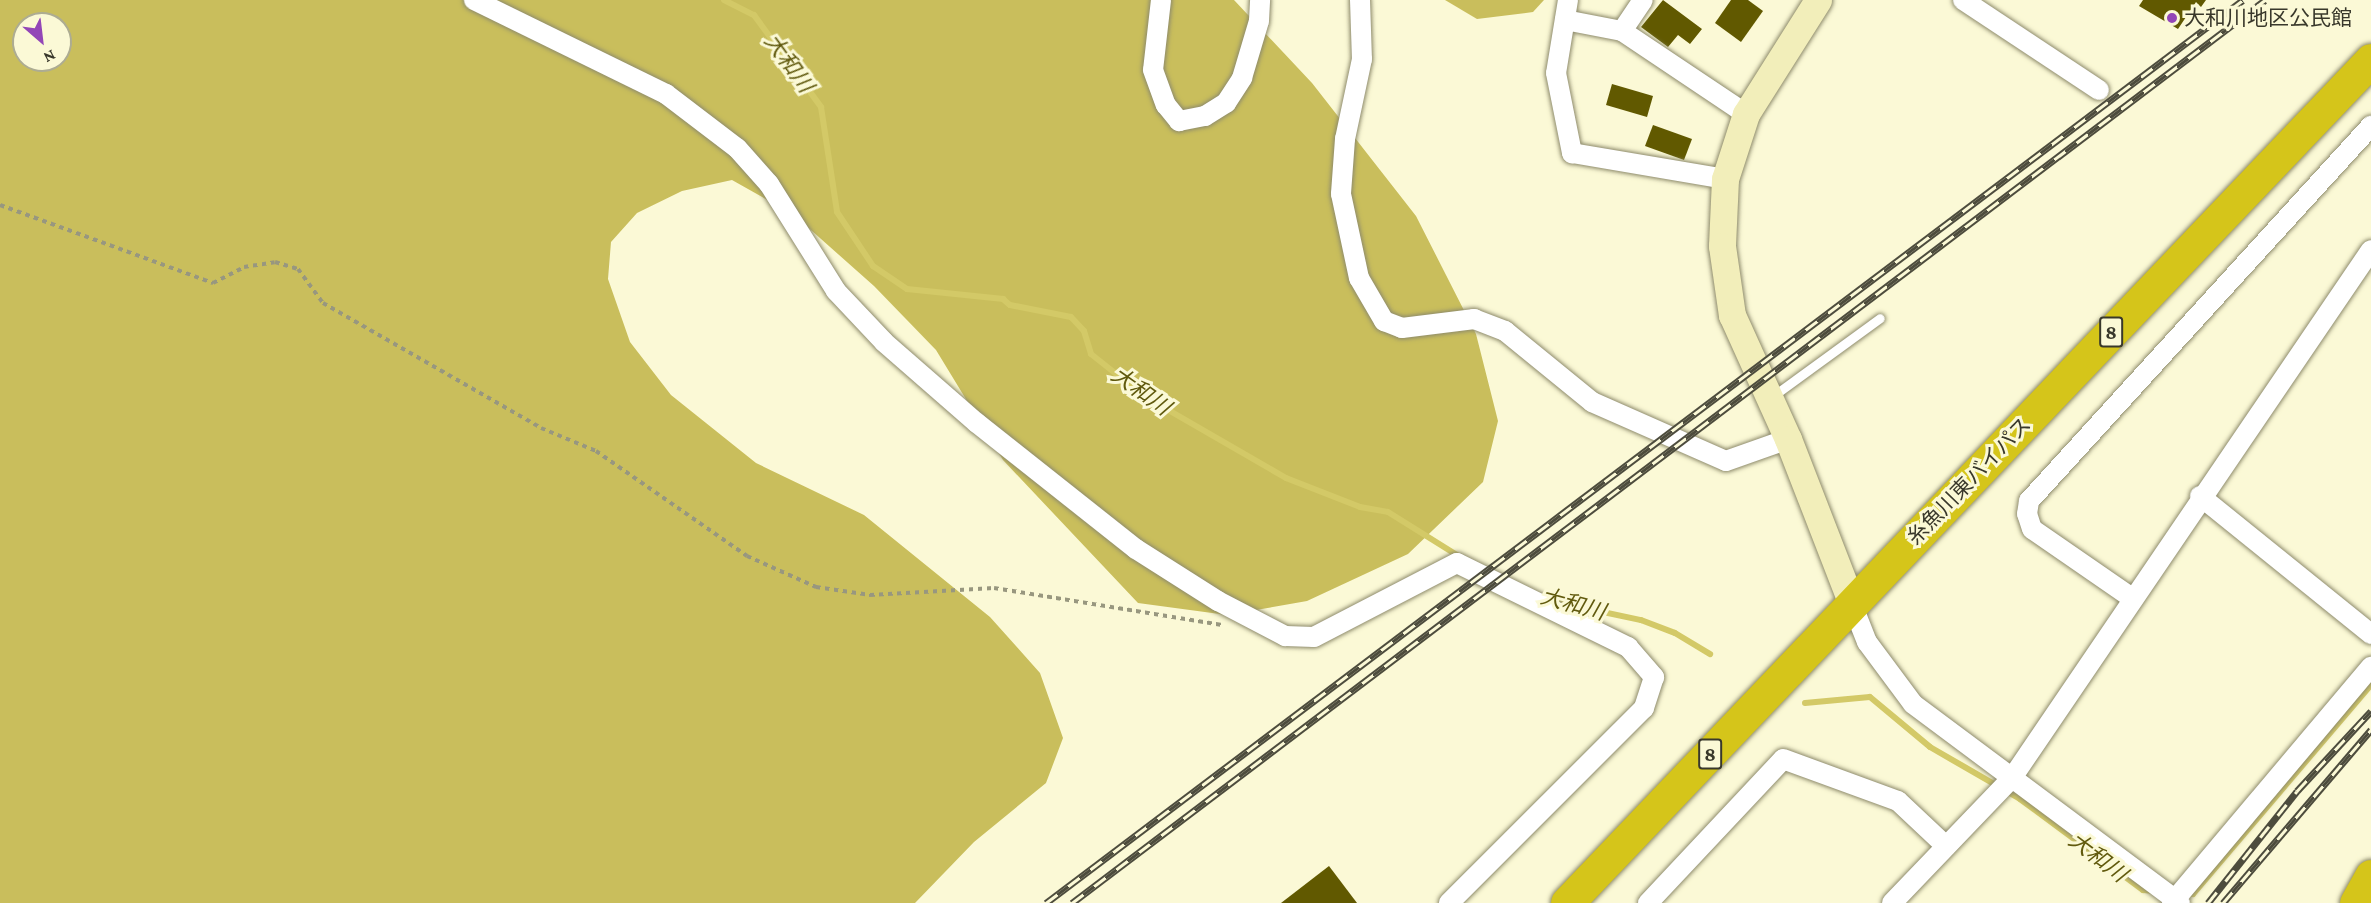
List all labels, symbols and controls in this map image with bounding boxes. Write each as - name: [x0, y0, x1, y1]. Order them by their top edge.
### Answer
- place label: 大和川地区公民館: [2184, 5, 2352, 31]
- marker: 大和川地区公民館: [2165, 11, 2179, 25]
- north arrow: [12, 12, 72, 72]
- water label: 大和川: [759, 29, 819, 97]
- text: N: [41, 47, 59, 67]
- road number: 8: [2099, 315, 2123, 349]
- water label: 大和川: [1106, 361, 1176, 421]
- street label: 糸魚川東バイパス: [1902, 412, 2036, 550]
- water label: 大和川: [1538, 583, 1608, 625]
- road number: 8: [1698, 737, 1722, 771]
- water label: 大和川: [2064, 827, 2132, 887]

